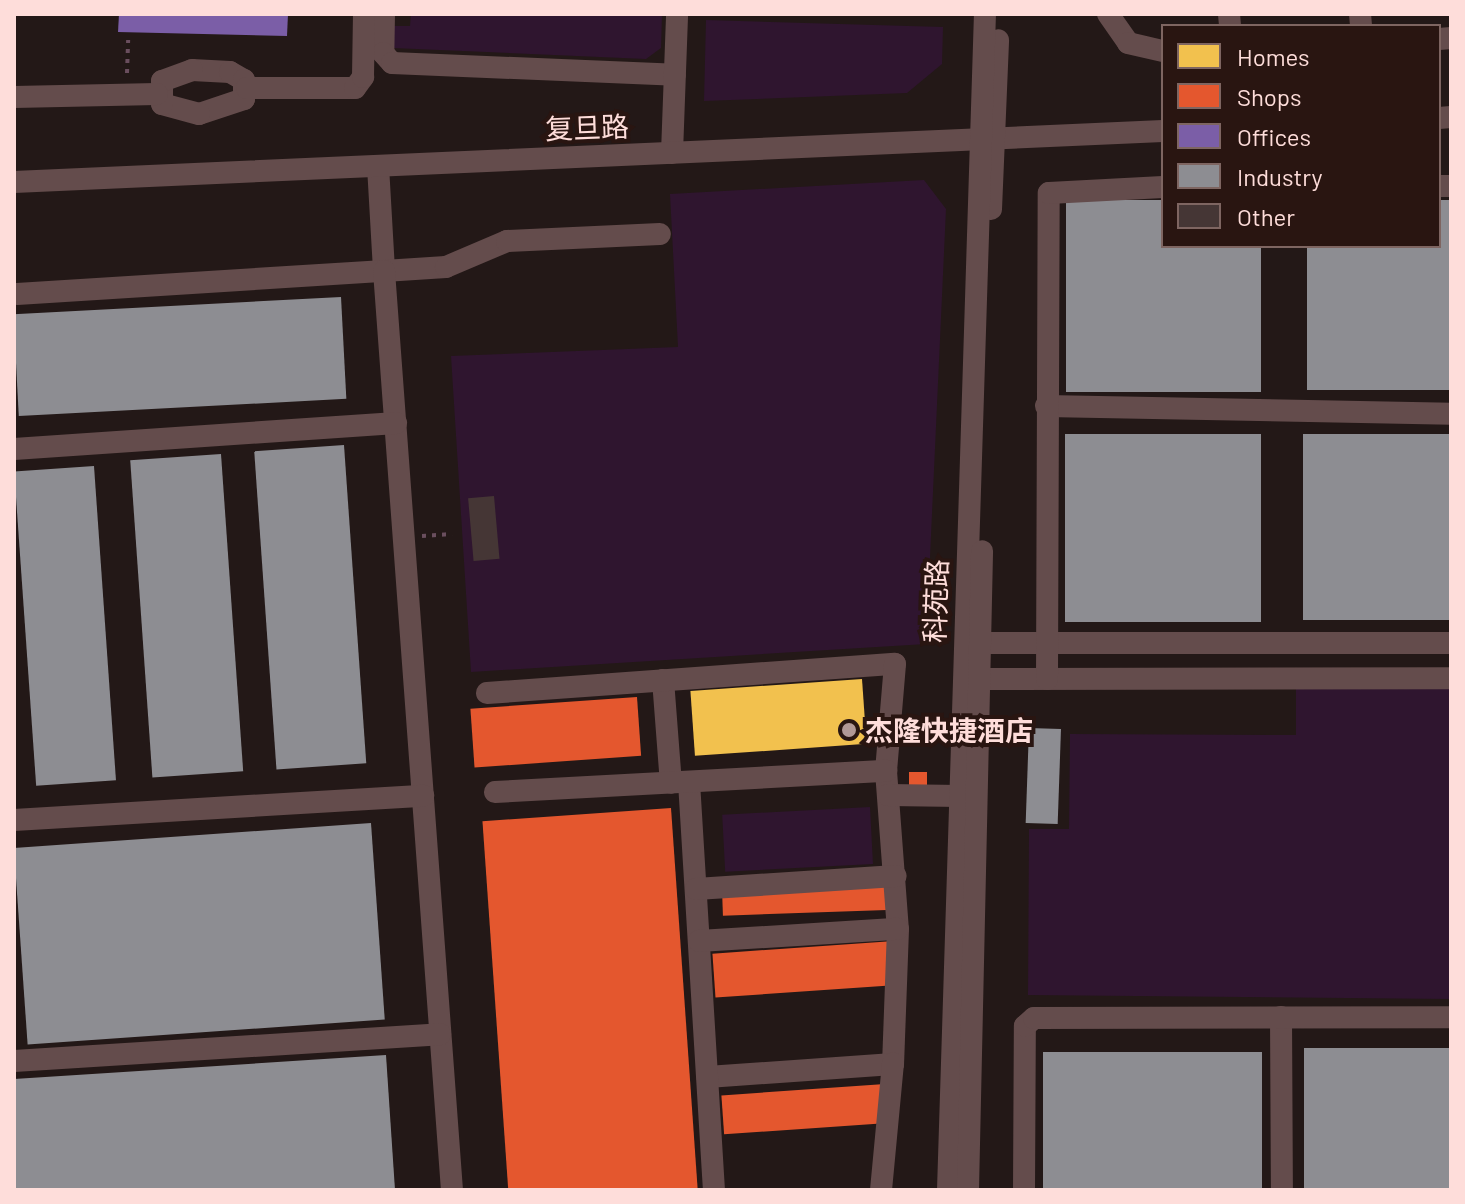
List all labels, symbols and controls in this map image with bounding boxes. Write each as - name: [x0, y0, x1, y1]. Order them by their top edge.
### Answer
- legend: [1161, 24, 1441, 248]
- text: Homes: [1237, 42, 1310, 71]
- text: Shops: [1237, 82, 1302, 111]
- street label: 复旦路: [544, 109, 630, 145]
- text: Offices: [1237, 122, 1311, 151]
- text: Industry: [1237, 162, 1323, 191]
- text: Other: [1237, 202, 1295, 231]
- street label: 科苑路: [917, 558, 953, 644]
- place label: 杰隆快捷酒店: [865, 713, 1033, 747]
- marker: 杰隆快捷酒店: [840, 721, 858, 739]

